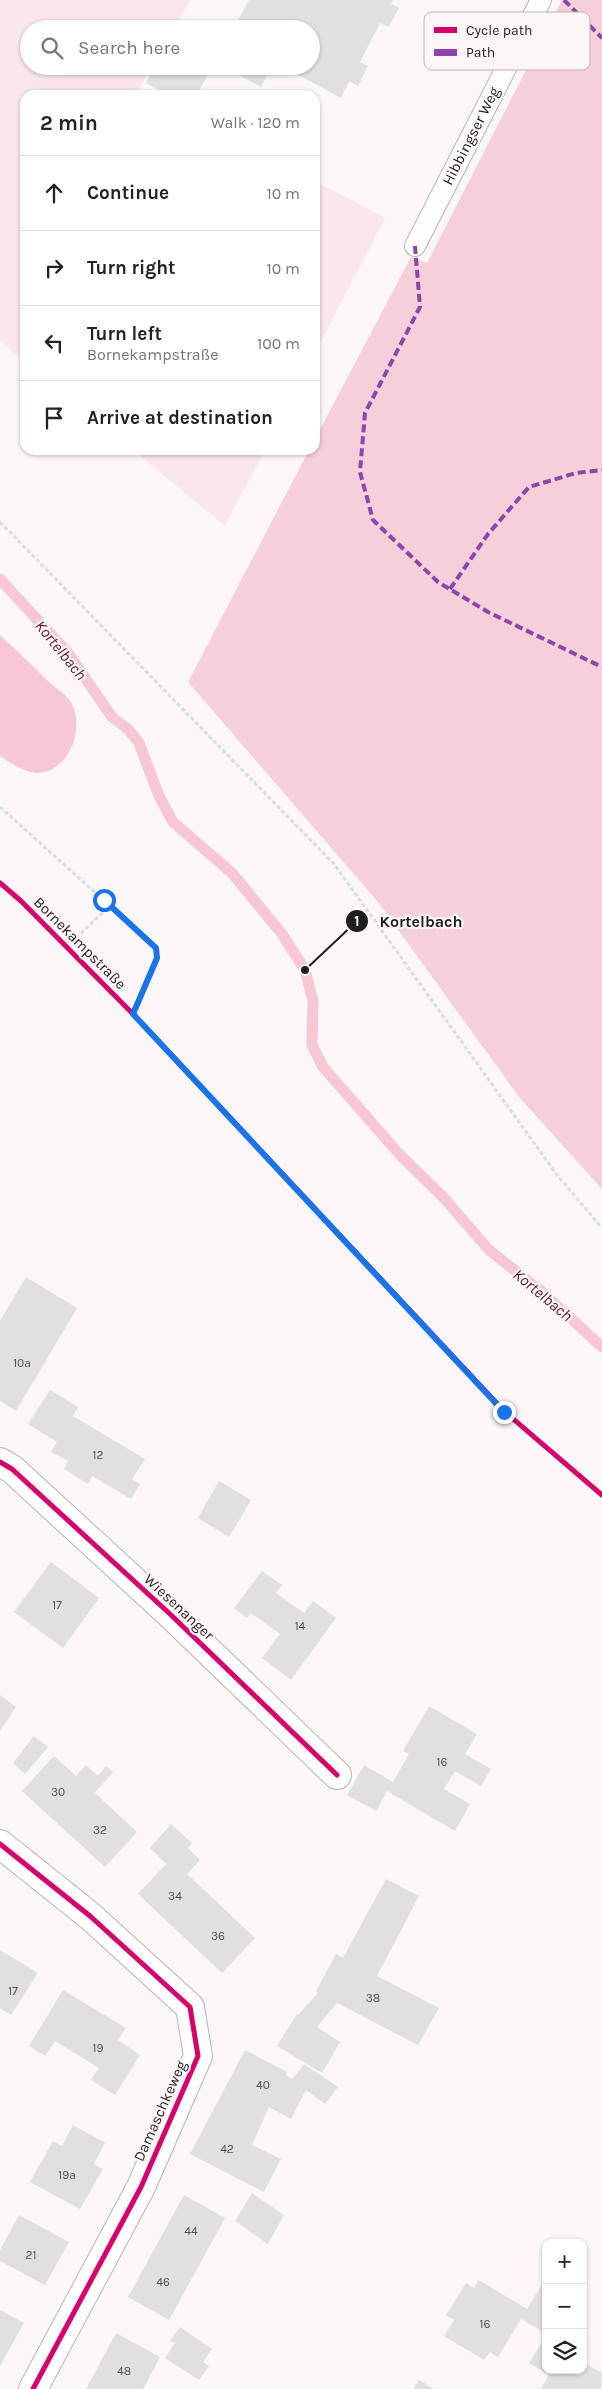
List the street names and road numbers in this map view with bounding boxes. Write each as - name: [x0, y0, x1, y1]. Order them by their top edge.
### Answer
- street label: Hibbingser Weg: [438, 83, 504, 188]
- street label: Bornekampstraße: [30, 893, 130, 993]
- street label: Wiesenanger: [140, 1570, 218, 1644]
- street label: Damaschkeweg: [130, 2057, 190, 2164]

